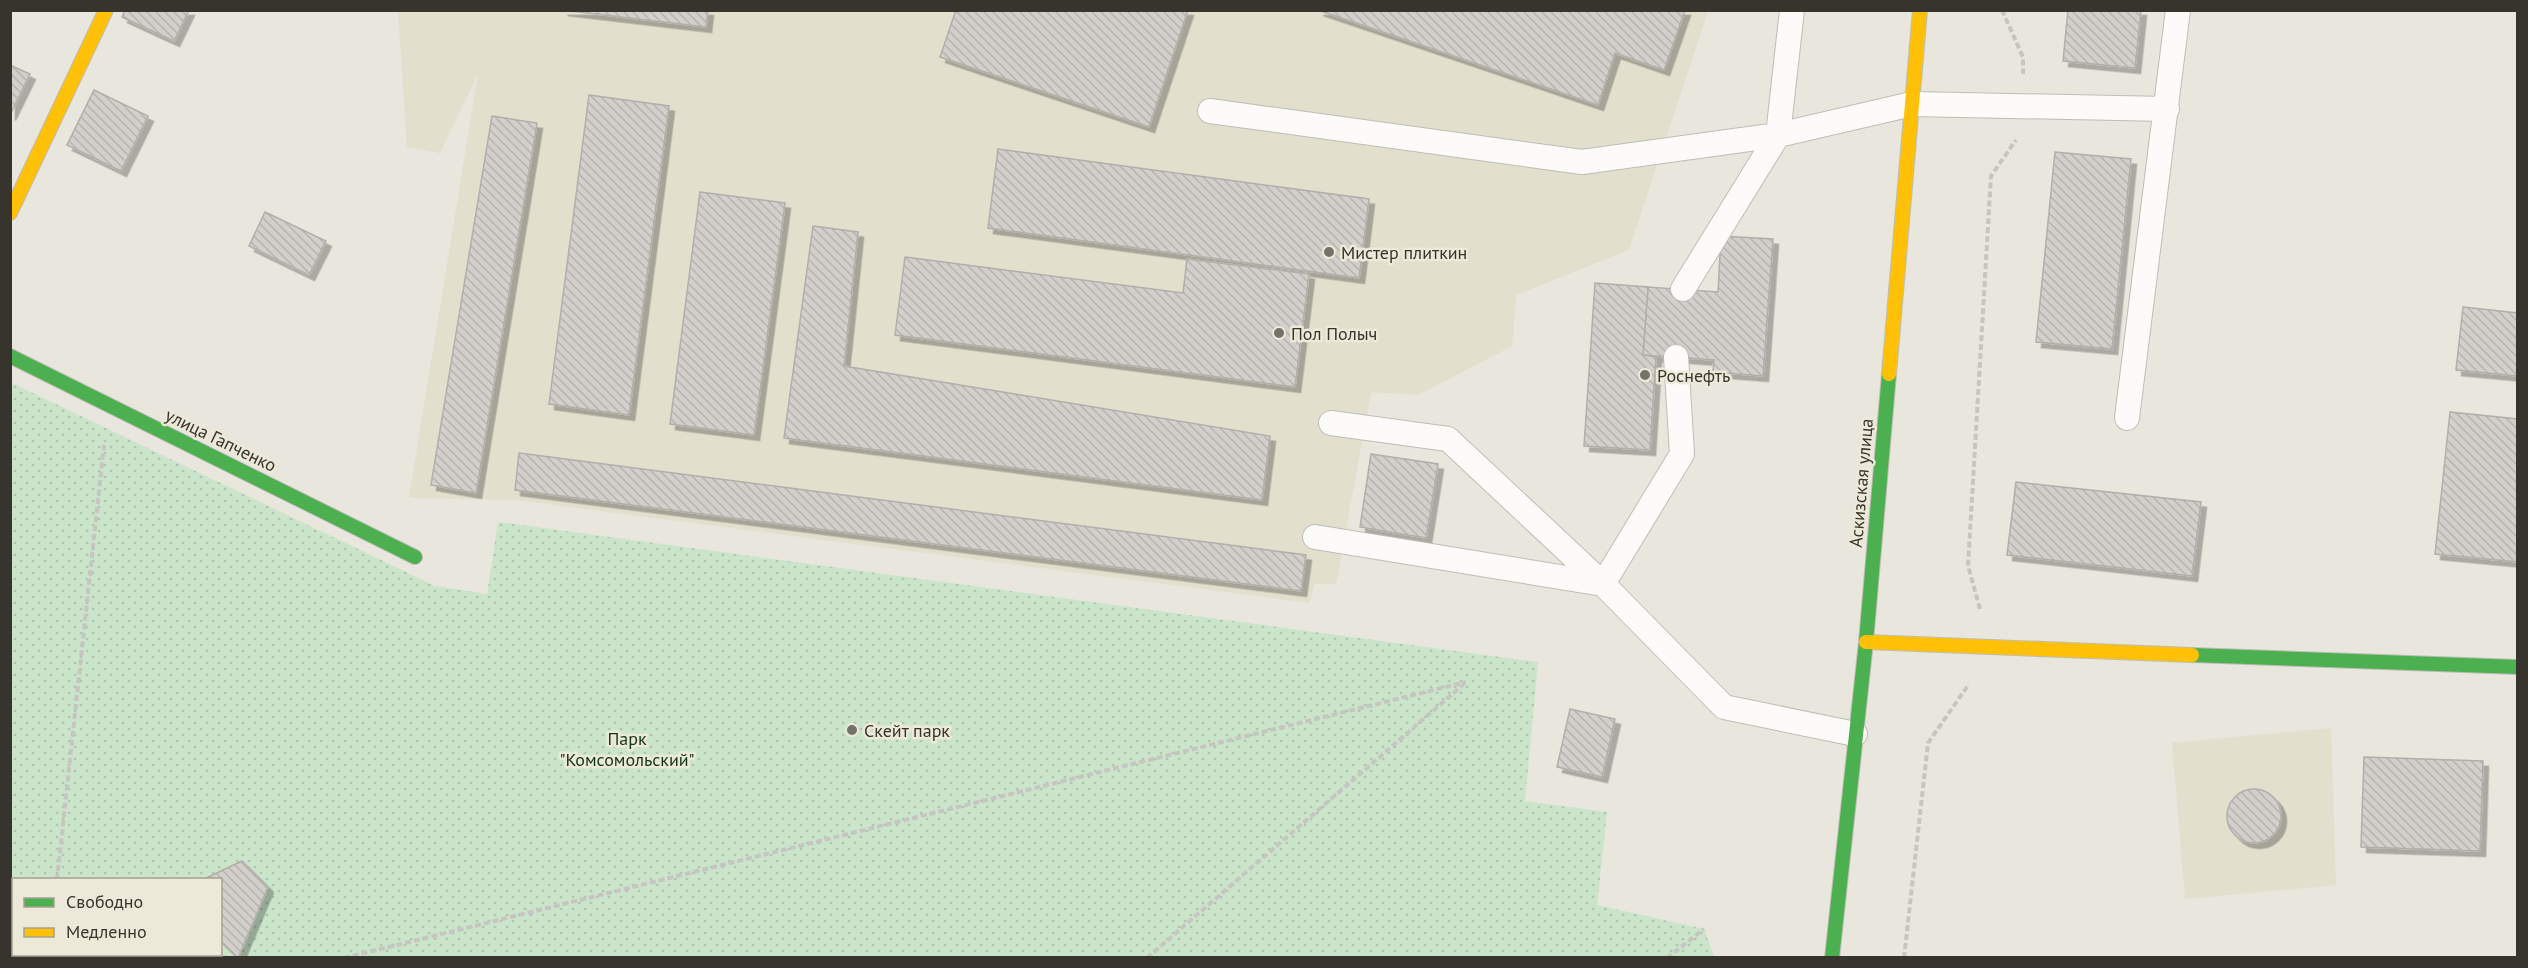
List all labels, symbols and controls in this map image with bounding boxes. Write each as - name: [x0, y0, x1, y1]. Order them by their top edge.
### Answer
- place label: Мистер плиткин: [1341, 241, 1467, 264]
- marker: Мистер плиткин: [1322, 245, 1336, 259]
- place label: Пол Полыч: [1291, 322, 1377, 345]
- marker: Пол Полыч: [1272, 326, 1286, 340]
- place label: Роснефть: [1657, 364, 1730, 387]
- marker: Роснефть: [1638, 368, 1652, 382]
- street label: улица Гапченко: [162, 403, 280, 477]
- street label: Аскизская улица: [1844, 417, 1878, 549]
- place label: Скейт парк: [864, 719, 950, 742]
- marker: Скейт парк: [845, 723, 859, 737]
- park label: Парк "Комсомольский": [559, 727, 695, 771]
- legend: [12, 878, 222, 956]
- text: Свободно: [66, 890, 143, 913]
- text: Медленно: [66, 920, 147, 943]

